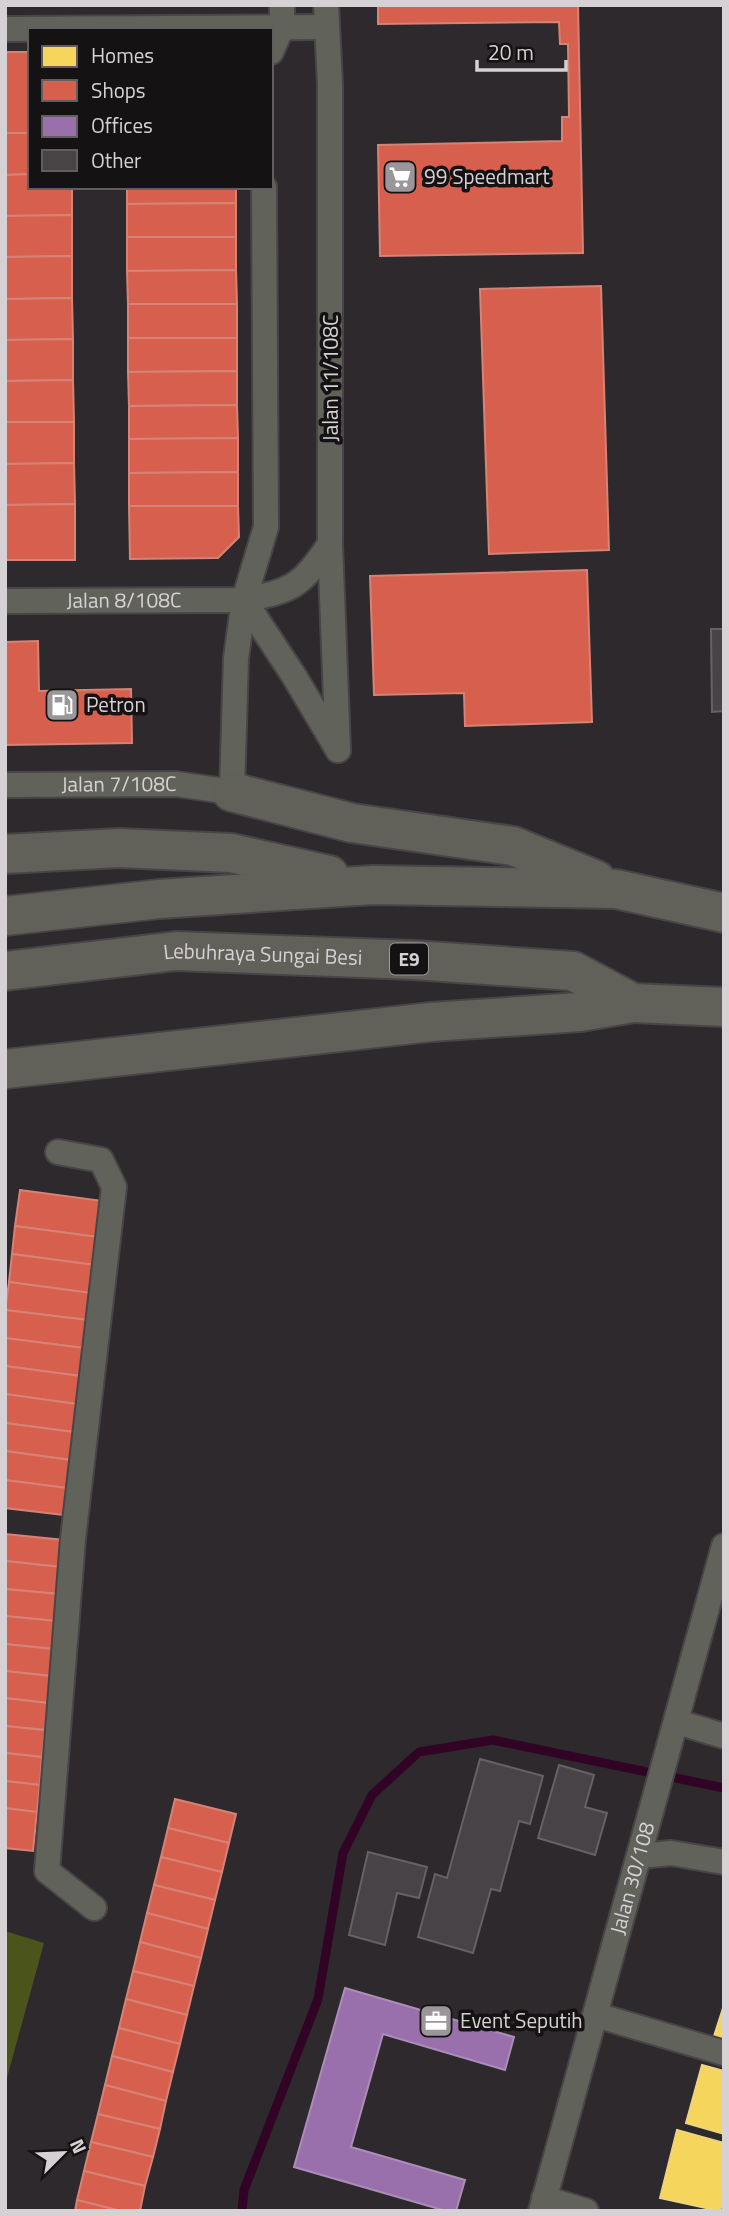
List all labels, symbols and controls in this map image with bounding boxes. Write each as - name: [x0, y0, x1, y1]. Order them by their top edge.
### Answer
- legend: [28, 28, 273, 189]
- scale bar: [477, 28, 566, 72]
- text: 20 m: [488, 36, 534, 68]
- text: Homes: [91, 39, 154, 71]
- text: Shops: [91, 74, 146, 106]
- text: Offices: [91, 109, 153, 141]
- text: Other: [91, 144, 141, 176]
- supermarket icon: 99 Speedmart: [381, 158, 419, 196]
- place label: 99 Speedmart: [424, 160, 550, 192]
- street label: Jalan 11/108C: [314, 315, 346, 441]
- street label: Jalan 8/108C: [66, 583, 182, 616]
- fuel station icon: Petron: [43, 686, 81, 724]
- place label: Petron: [86, 688, 146, 720]
- street label: Jalan 7/108C: [61, 767, 177, 800]
- street label: Lebuhraya Sungai Besi: [161, 934, 363, 973]
- road number: E9: [390, 944, 428, 974]
- street label: Jalan 30/108: [601, 1818, 662, 1938]
- office icon: Event Seputih: [417, 2002, 455, 2040]
- place label: Event Seputih: [460, 2004, 583, 2036]
- north arrow: [28, 2118, 98, 2188]
- text: N: [63, 2134, 95, 2158]

